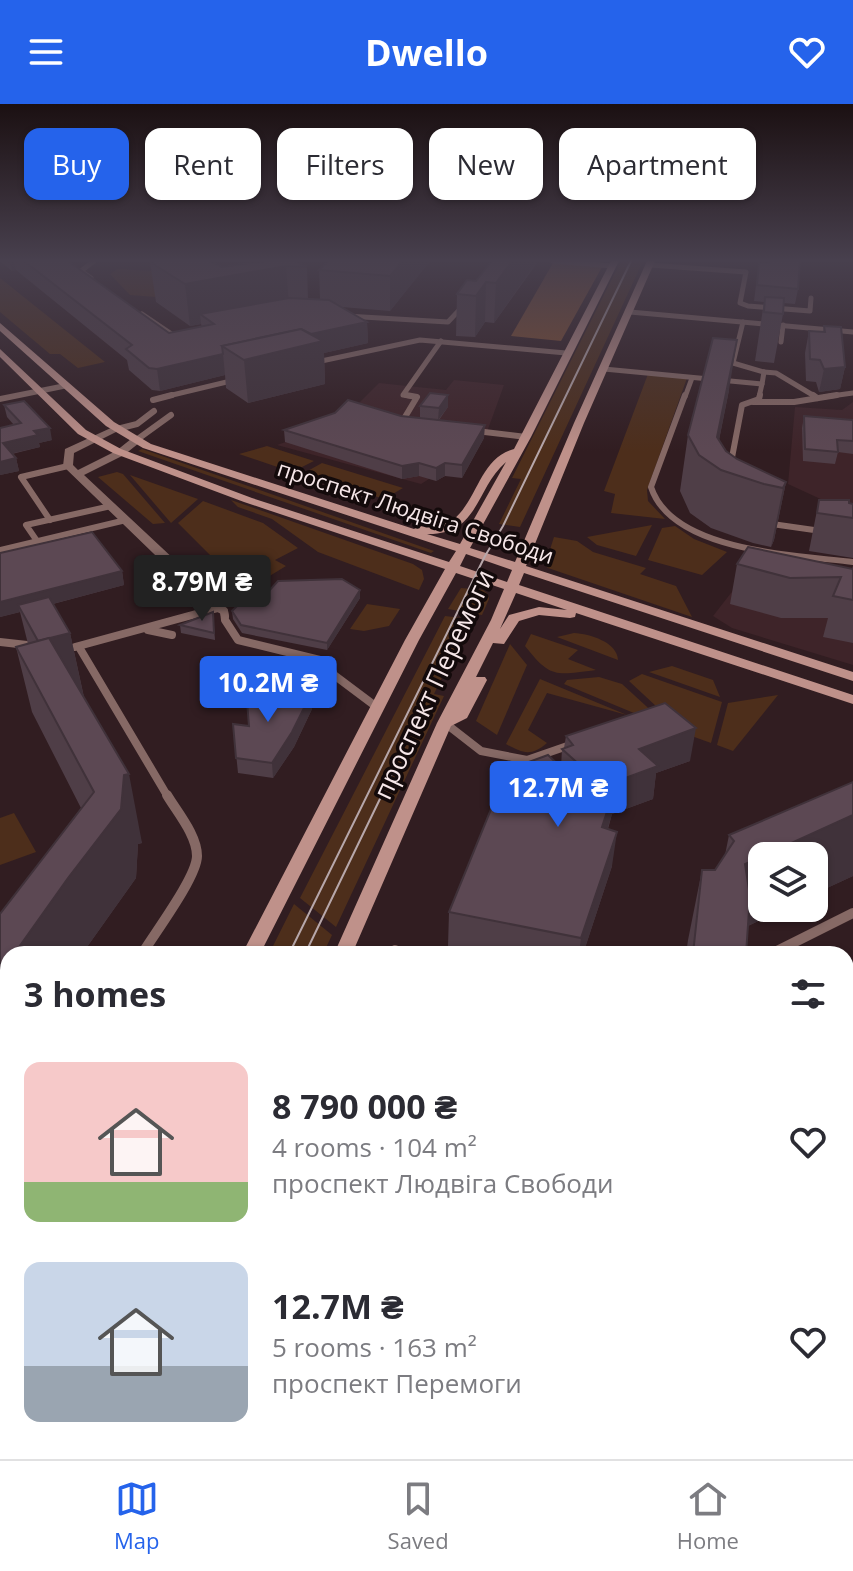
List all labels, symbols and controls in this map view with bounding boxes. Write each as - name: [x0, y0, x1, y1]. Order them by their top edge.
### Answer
- text: Dwello: [365, 28, 488, 77]
- icon: menu: [24, 30, 68, 74]
- icon: heart: [785, 30, 829, 74]
- chip: Buy: [24, 128, 129, 200]
- chip: Rent: [145, 128, 261, 200]
- chip: Filters: [277, 128, 413, 200]
- chip: New: [429, 128, 543, 200]
- chip: Apartment: [559, 128, 756, 200]
- street label: проспект Людвіга Свободи: [274, 452, 558, 570]
- pin: 8.79M ₴: [128, 555, 276, 623]
- text: 8.79M ₴: [152, 563, 252, 599]
- street label: проспект Перемоги: [364, 563, 502, 805]
- pin: 10.2M ₴: [194, 656, 342, 724]
- text: 10.2M ₴: [218, 664, 318, 700]
- pin: 12.7M ₴: [484, 761, 632, 829]
- text: 12.7M ₴: [508, 769, 608, 805]
- map controls: [748, 842, 828, 922]
- button: layers: [748, 842, 828, 922]
- text: 3 homes: [24, 971, 166, 1017]
- icon: filters: [786, 972, 830, 1016]
- text: 8 790 000 ₴: [272, 1083, 457, 1129]
- icon: home: [88, 1094, 184, 1190]
- icon: heart: [786, 1120, 830, 1164]
- text: 4 rooms · 104 m²: [272, 1129, 477, 1165]
- text: проспект Людвіга Свободи: [272, 1165, 613, 1201]
- text: 12.7M ₴: [272, 1283, 404, 1329]
- icon: home: [88, 1294, 184, 1390]
- icon: heart: [786, 1320, 830, 1364]
- text: 5 rooms · 163 m²: [272, 1329, 477, 1365]
- text: проспект Перемоги: [272, 1365, 522, 1401]
- tab: Map: [114, 1477, 160, 1555]
- tab: Saved: [388, 1477, 449, 1555]
- tab: Home: [677, 1477, 739, 1555]

